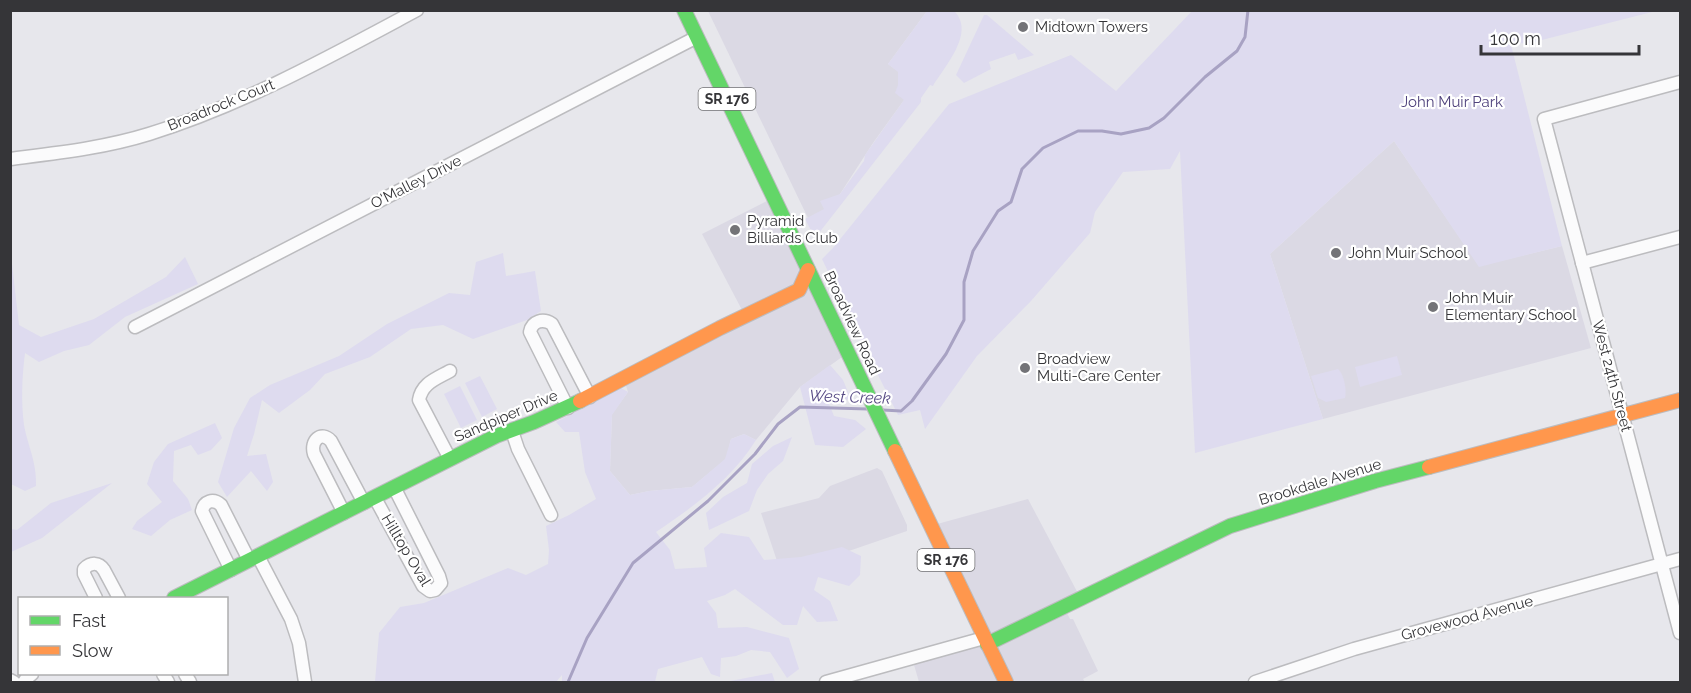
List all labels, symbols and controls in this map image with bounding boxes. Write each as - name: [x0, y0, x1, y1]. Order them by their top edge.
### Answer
- place label: Midtown Towers: [1035, 18, 1148, 36]
- scale bar: [1481, 18, 1638, 56]
- marker: Midtown Towers: [1016, 20, 1030, 34]
- text: 100 m: [1490, 28, 1541, 49]
- street label: Broadrock Court: [165, 75, 277, 135]
- road number: SR 176: [698, 88, 756, 110]
- park label: John Muir Park: [1401, 93, 1503, 111]
- street label: O'Malley Drive: [368, 151, 465, 213]
- place label: Pyramid Billiards Club: [747, 212, 838, 247]
- marker: Pyramid Billiards Club: [728, 223, 742, 237]
- place label: John Muir School: [1348, 244, 1468, 262]
- marker: John Muir School: [1329, 246, 1343, 260]
- street label: Broadview Road: [820, 268, 884, 378]
- place label: John Muir Elementary School: [1445, 289, 1577, 324]
- marker: John Muir Elementary School: [1426, 300, 1440, 314]
- street label: West 24th Street: [1588, 318, 1636, 434]
- place label: Broadview Multi-Care Center: [1037, 350, 1161, 385]
- marker: Broadview Multi-Care Center: [1018, 361, 1032, 375]
- street label: Sandpiper Drive: [452, 386, 561, 446]
- water label: West Creek: [809, 386, 892, 408]
- street label: Brookdale Avenue: [1257, 455, 1383, 509]
- street label: Hilltop Oval: [377, 511, 435, 590]
- road number: SR 176: [918, 549, 974, 571]
- street label: Grovewood Avenue: [1399, 592, 1535, 644]
- legend: [18, 597, 228, 675]
- text: Fast: [72, 610, 106, 631]
- text: Slow: [72, 640, 113, 661]

